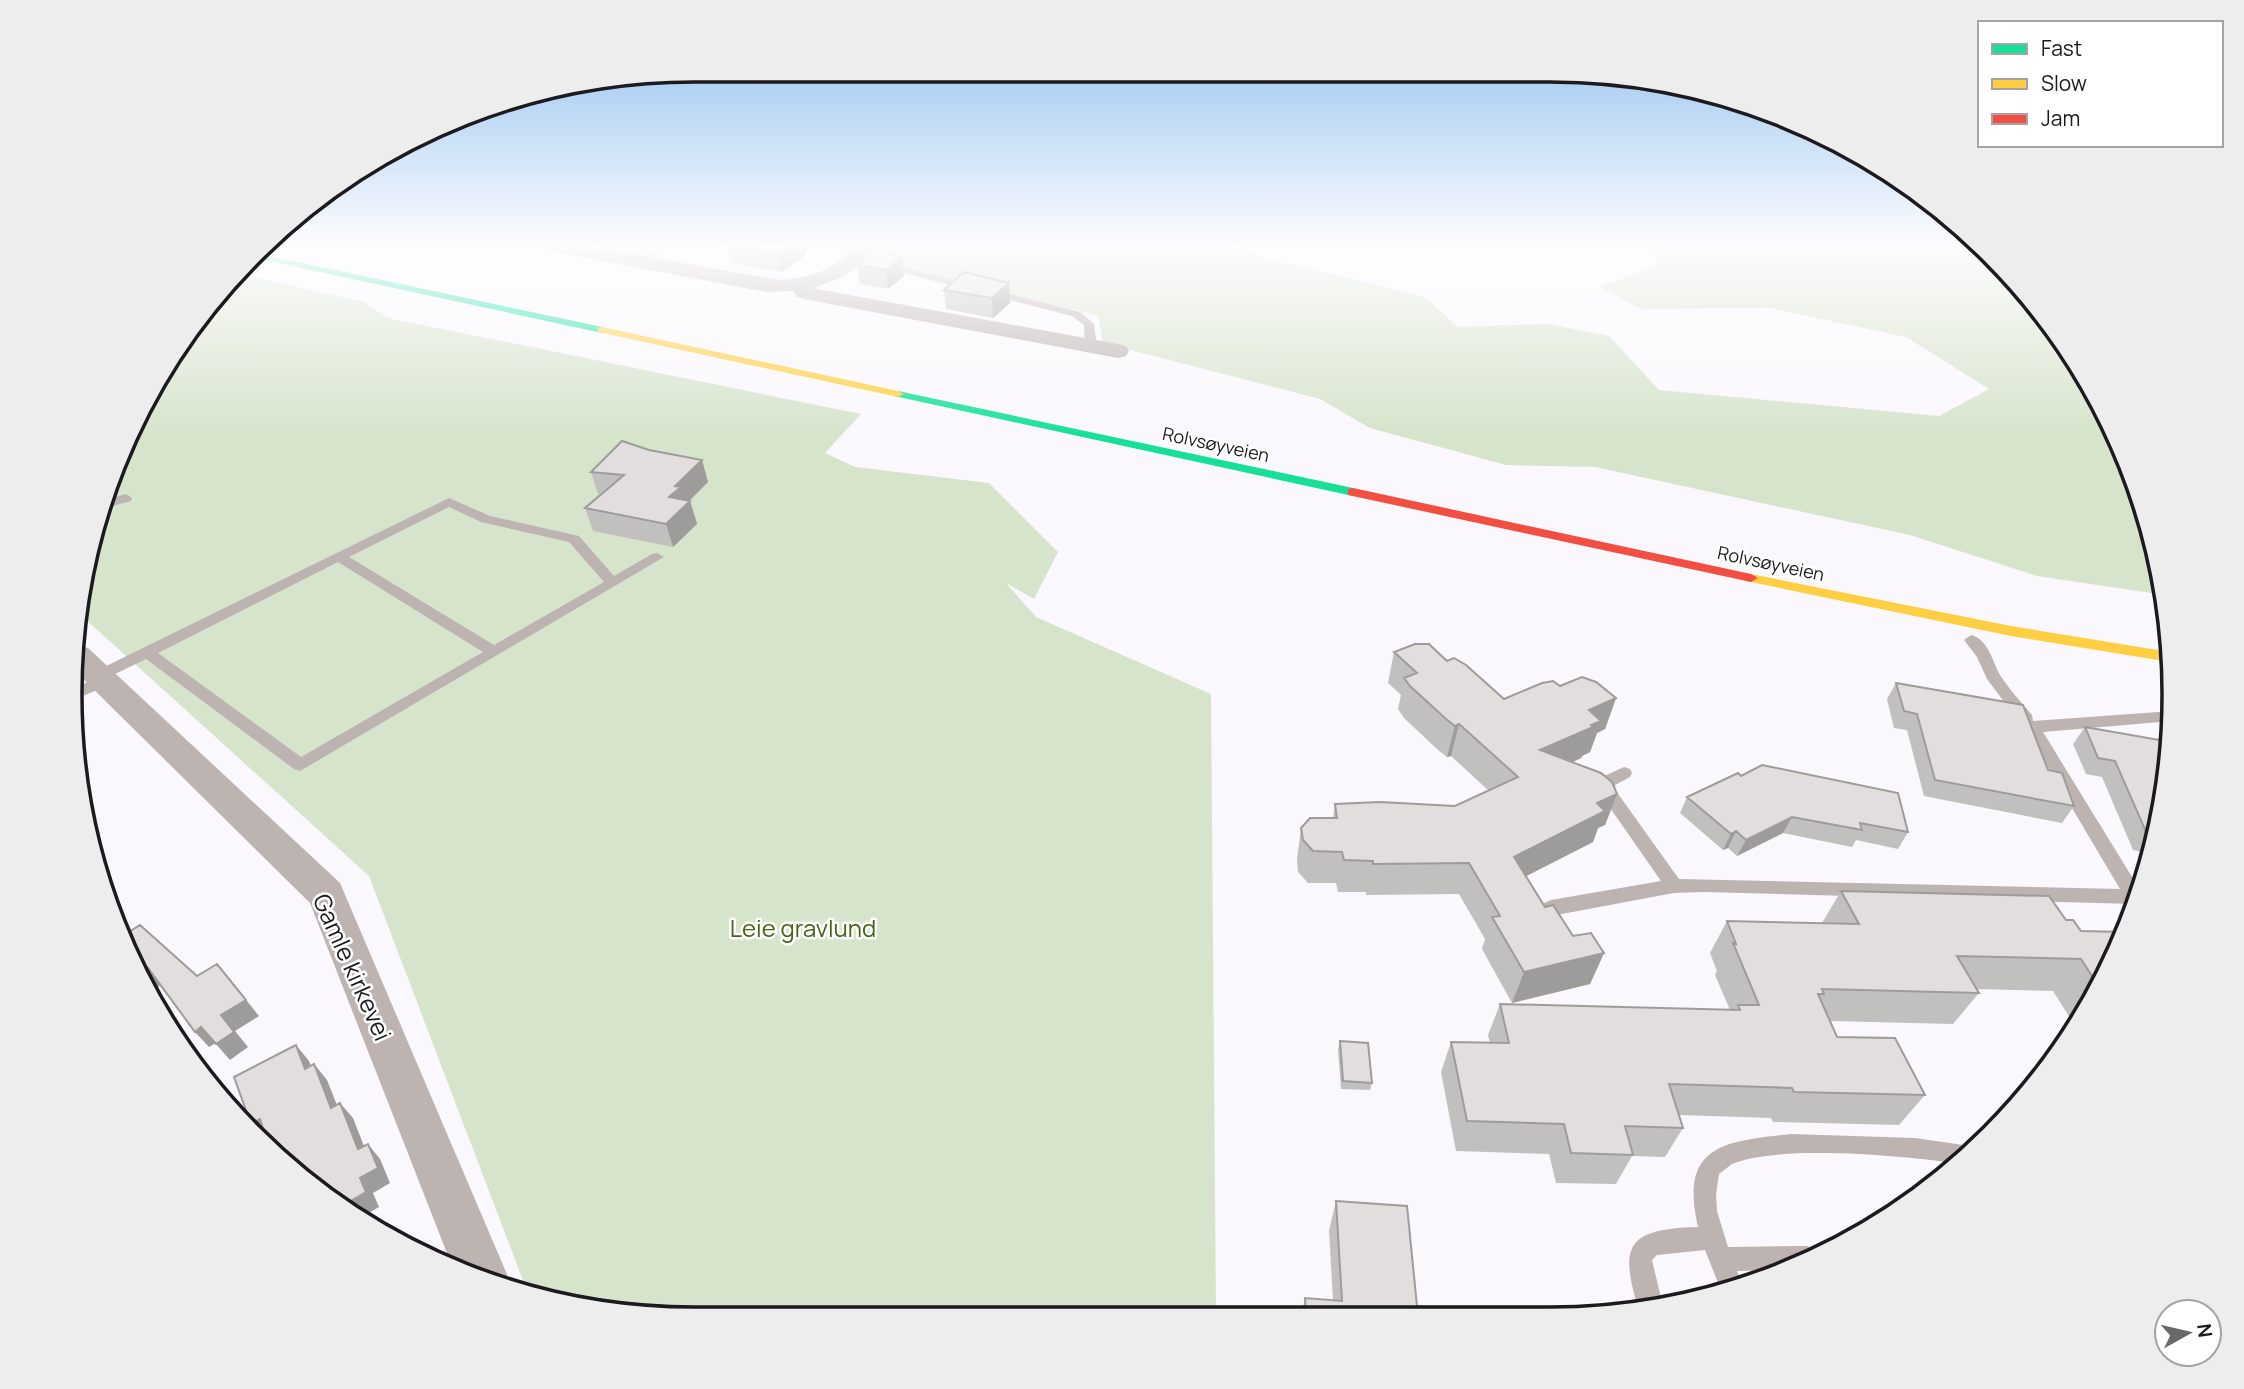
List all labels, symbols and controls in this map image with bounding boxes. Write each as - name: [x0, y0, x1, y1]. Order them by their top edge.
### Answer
- legend: [1978, 21, 2223, 147]
- text: Fast: [2041, 34, 2082, 62]
- text: Slow: [2041, 69, 2087, 97]
- text: Jam: [2041, 104, 2080, 132]
- street label: Rolvsøyveien: [1160, 421, 1272, 467]
- street label: Rolvsøyveien: [1715, 540, 1827, 586]
- street label: Gamle kirkevei: [306, 888, 400, 1046]
- park label: Leie gravlund: [730, 911, 876, 944]
- north arrow: [2153, 1298, 2223, 1368]
- text: N: [2191, 1322, 2219, 1339]

